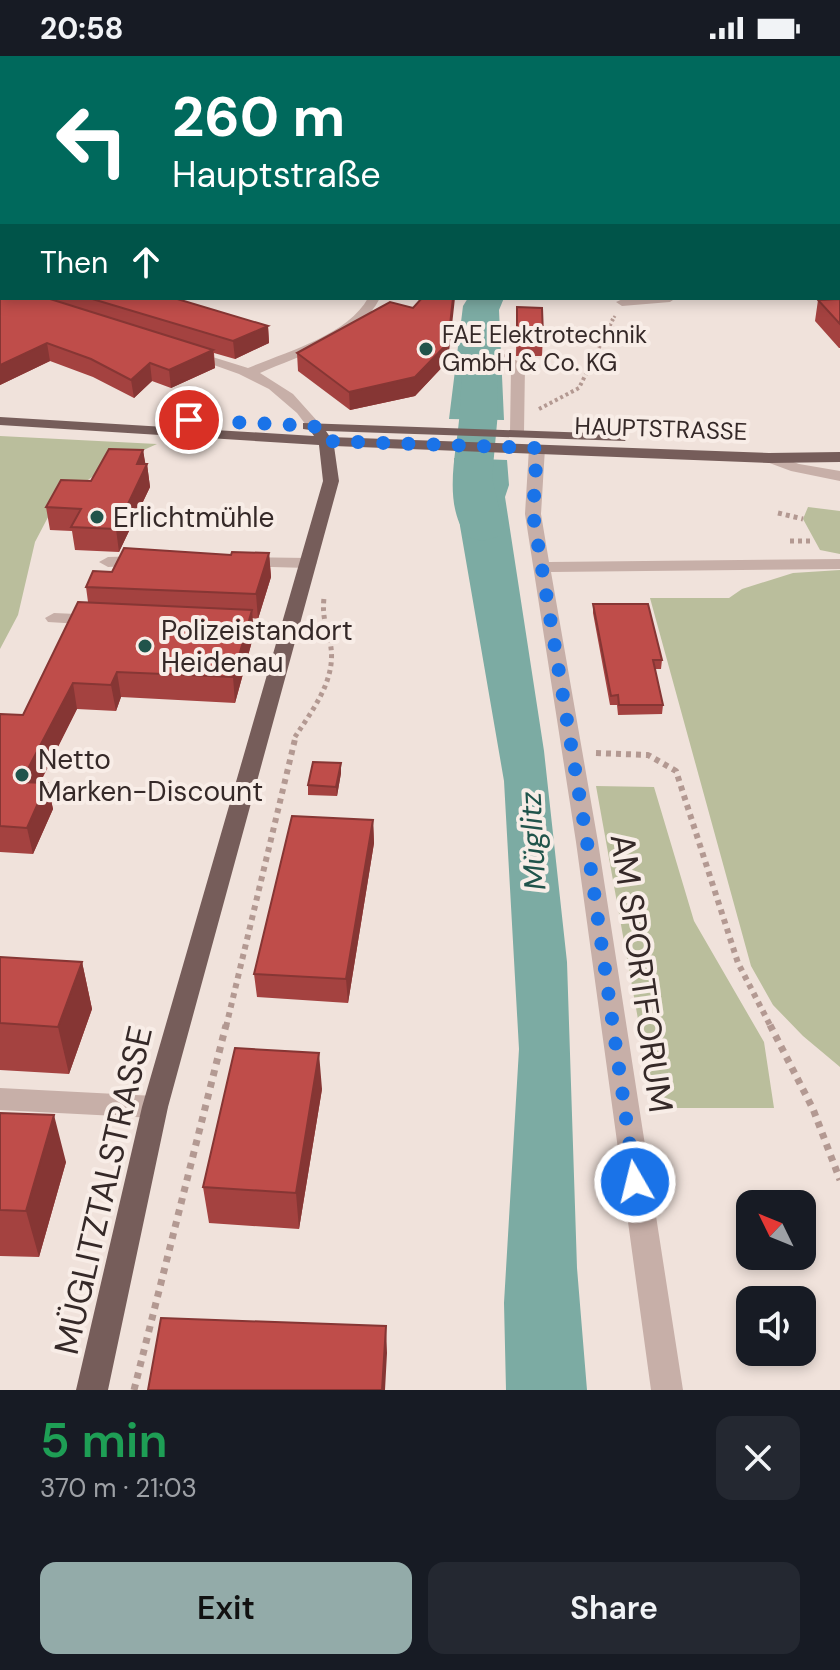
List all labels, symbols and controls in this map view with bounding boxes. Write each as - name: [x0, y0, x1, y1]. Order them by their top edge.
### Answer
- text: 20:58: [40, 9, 124, 48]
- text: 260 m: [172, 80, 345, 153]
- icon: left: [40, 88, 144, 192]
- text: Hauptstraße: [172, 151, 381, 198]
- icon: ahead: [124, 240, 168, 284]
- text: Then: [40, 243, 108, 282]
- place label: FAE Elektrotechnik GmbH & Co. KG: [442, 319, 647, 378]
- marker: FAE Elektrotechnik GmbH & Co. KG: [417, 340, 435, 358]
- pin: [155, 386, 223, 454]
- icon: arrive: [167, 398, 211, 442]
- street label: HAUPTSTRASSE: [574, 410, 748, 447]
- place label: Erlichtmühle: [113, 499, 274, 536]
- marker: Erlichtmühle: [88, 508, 106, 526]
- place label: Polizeistandort Heidenau: [161, 612, 353, 681]
- marker: Polizeistandort Heidenau: [136, 637, 154, 655]
- place label: Netto Marken-Discount: [38, 741, 263, 810]
- marker: Netto Marken-Discount: [13, 766, 31, 784]
- water label: Müglitz: [510, 791, 555, 891]
- street label: AM SPORTFORUM: [600, 831, 683, 1115]
- street label: MÜGLITZTALSTRASSE: [44, 1022, 163, 1359]
- position arrow: [593, 1140, 677, 1224]
- north arrow: [736, 1190, 816, 1270]
- map controls: [736, 1190, 816, 1366]
- button: sound: [736, 1286, 816, 1366]
- text: 5 min: [40, 1409, 168, 1472]
- button: close: [716, 1416, 800, 1500]
- text: 370 m · 21:03: [40, 1471, 197, 1505]
- button: Exit: [40, 1562, 412, 1654]
- button: Share: [428, 1562, 800, 1654]

